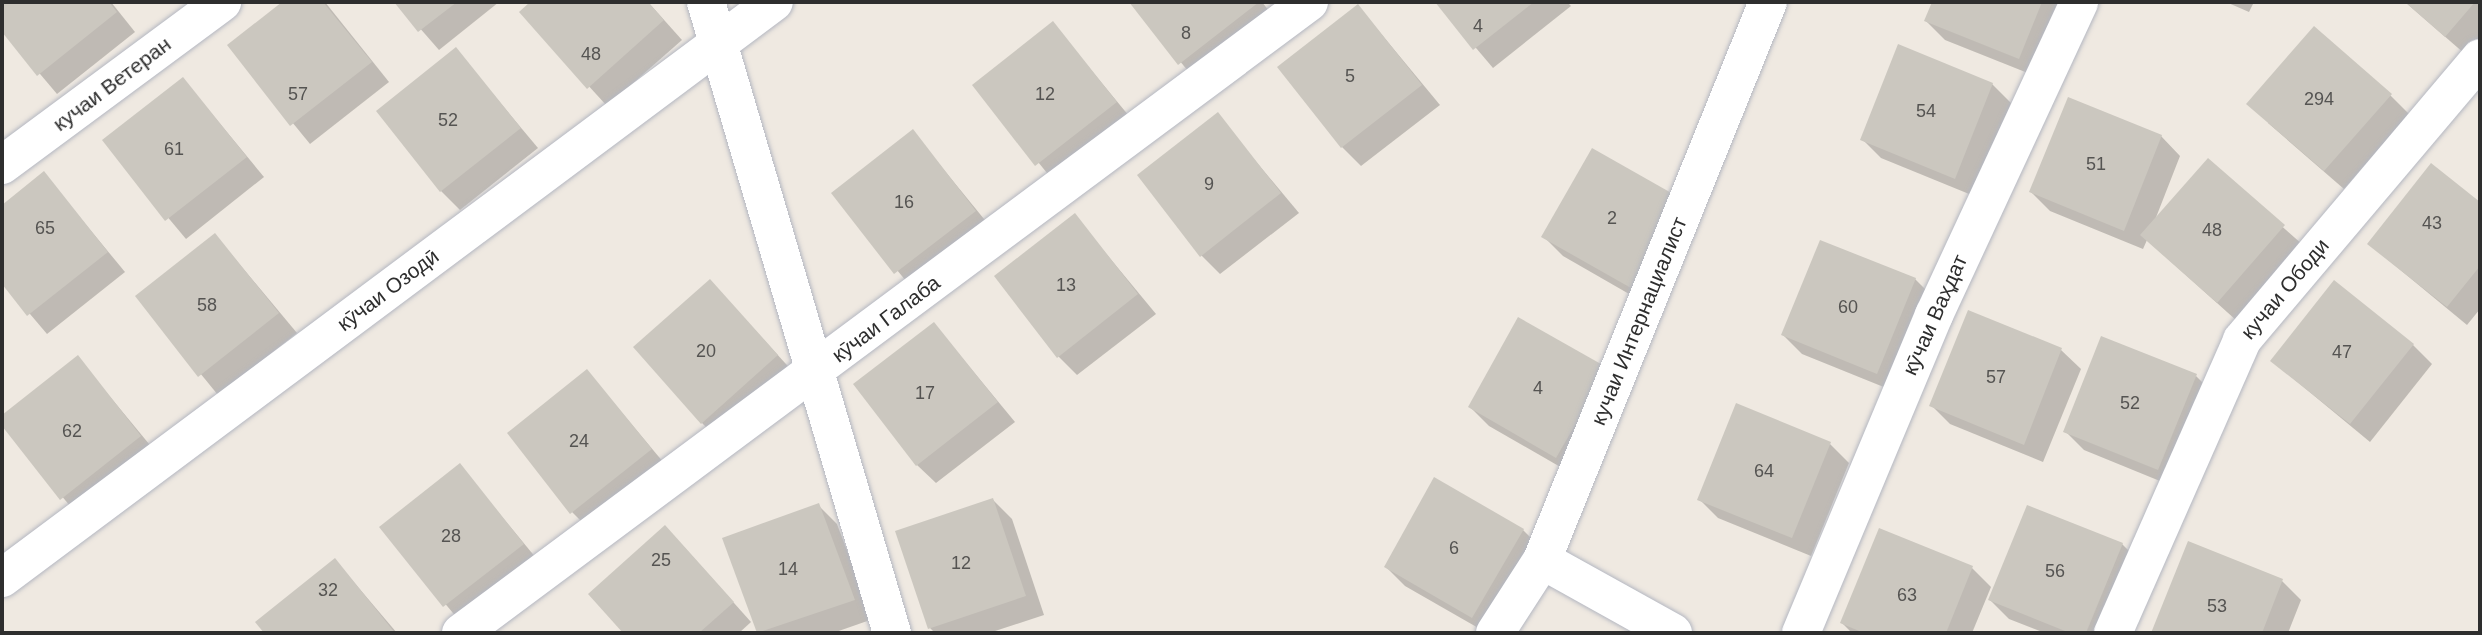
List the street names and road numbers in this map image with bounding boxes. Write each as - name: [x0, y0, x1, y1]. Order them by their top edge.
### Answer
- street label: кучаи Ветеран: [48, 31, 176, 137]
- street label: кучаи Интернациалист: [1586, 213, 1692, 429]
- street label: кучаи Ободи: [2236, 234, 2334, 344]
- street label: кӯчаи Озодӣ: [332, 244, 444, 336]
- street label: кӯчаи Ваҳдат: [1897, 251, 1973, 379]
- street label: кӯчаи Галаба: [827, 270, 945, 368]

